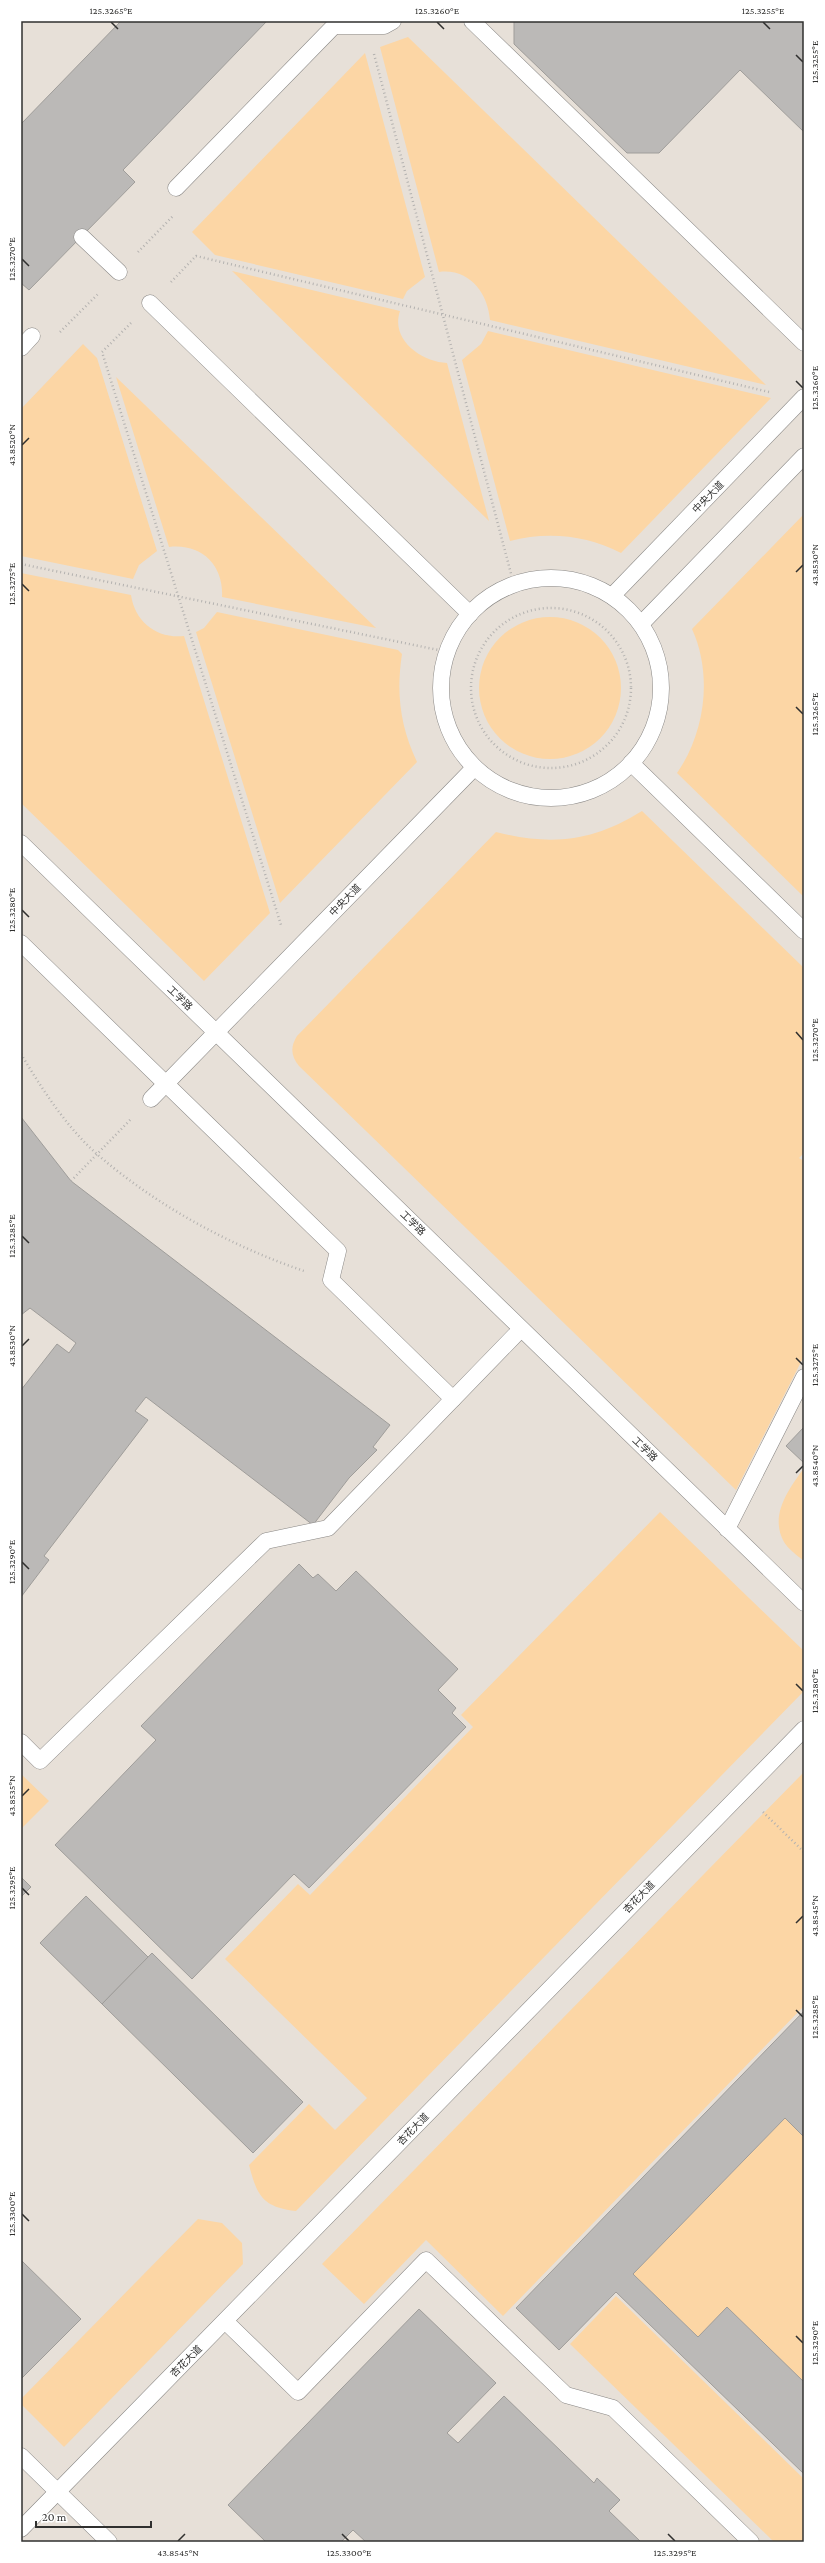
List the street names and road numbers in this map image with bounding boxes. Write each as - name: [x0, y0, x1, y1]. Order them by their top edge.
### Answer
- street label: 中央大道: [690, 479, 726, 515]
- street label: 中央大道: [327, 882, 363, 918]
- street label: 工学路: [165, 984, 195, 1012]
- street label: 工学路: [398, 1209, 428, 1237]
- street label: 工学路: [630, 1435, 660, 1463]
- street label: 杏花大道: [621, 1879, 657, 1915]
- street label: 杏花大道: [395, 2111, 431, 2147]
- street label: 杏花大道: [168, 2343, 204, 2379]

